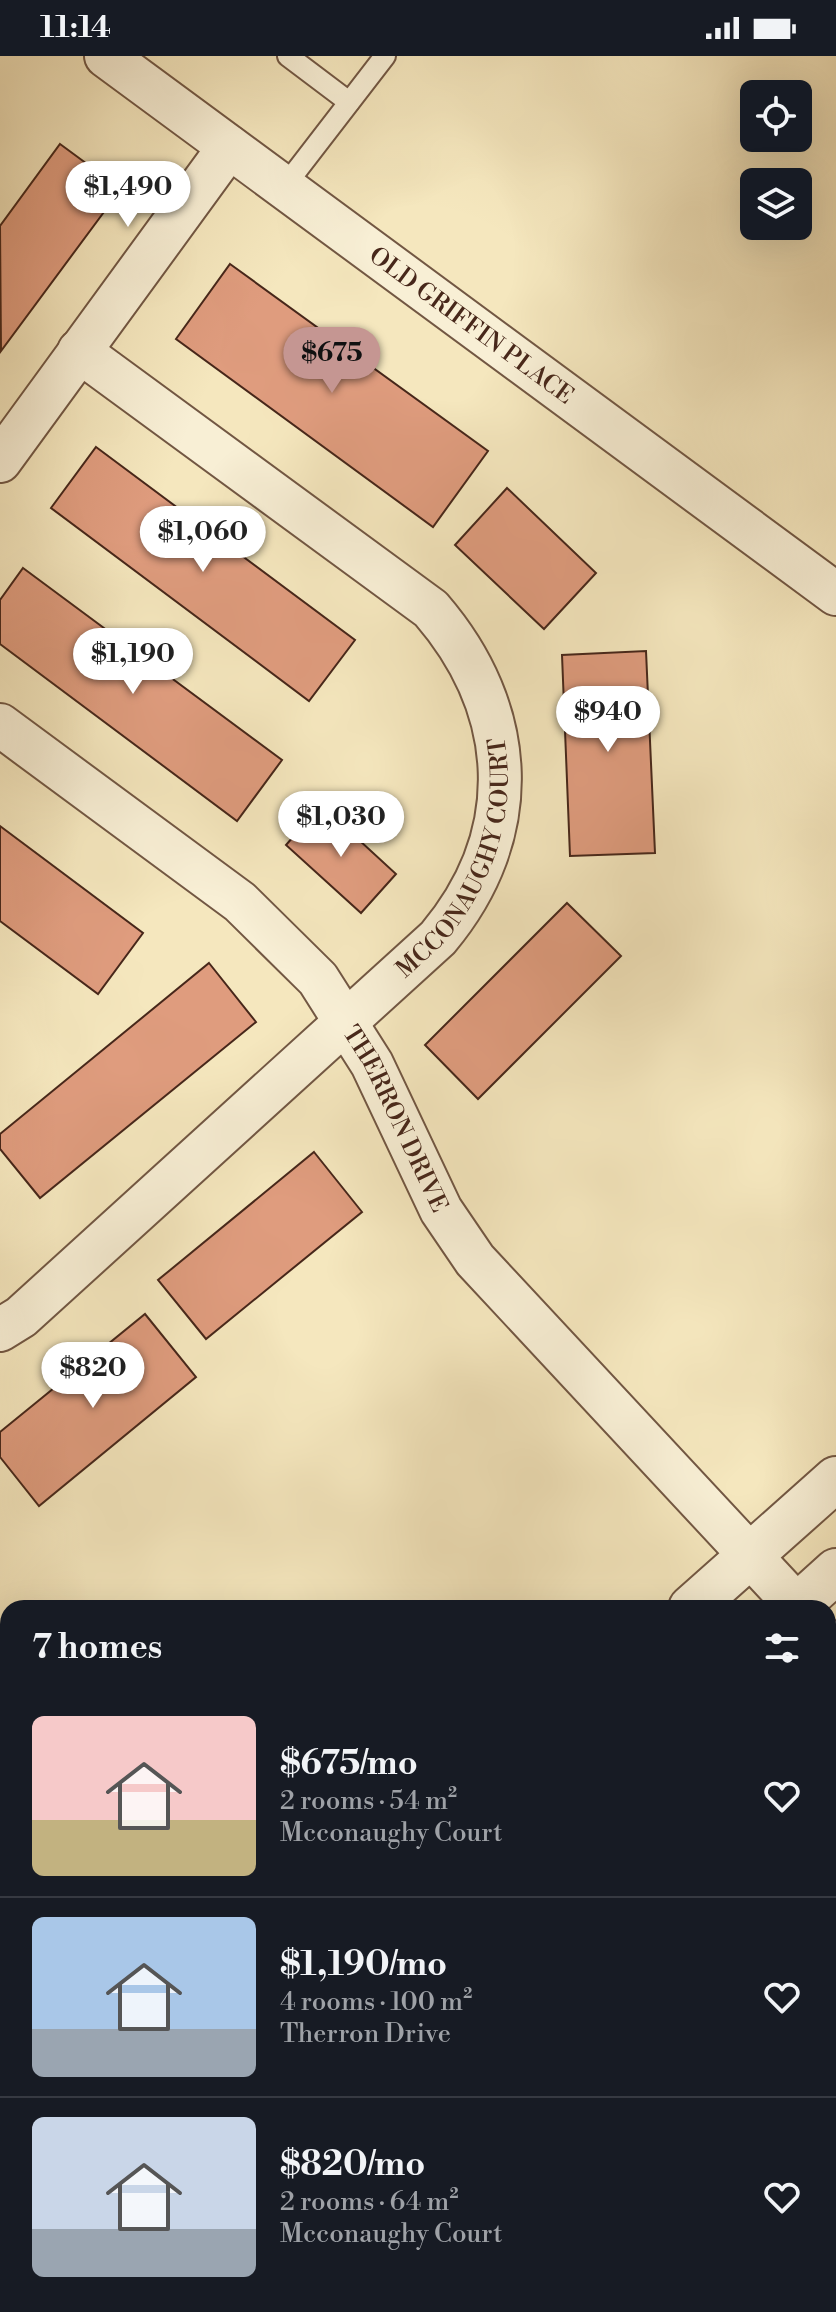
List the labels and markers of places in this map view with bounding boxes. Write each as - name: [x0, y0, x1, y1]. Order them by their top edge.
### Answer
- pin: $1,490: [63, 161, 193, 229]
- pin: $675: [285, 327, 379, 395]
- pin: $1,060: [138, 506, 268, 574]
- pin: $1,190: [68, 628, 198, 696]
- pin: $940: [561, 686, 655, 754]
- pin: $1,030: [276, 791, 406, 859]
- pin: $820: [46, 1342, 140, 1410]

